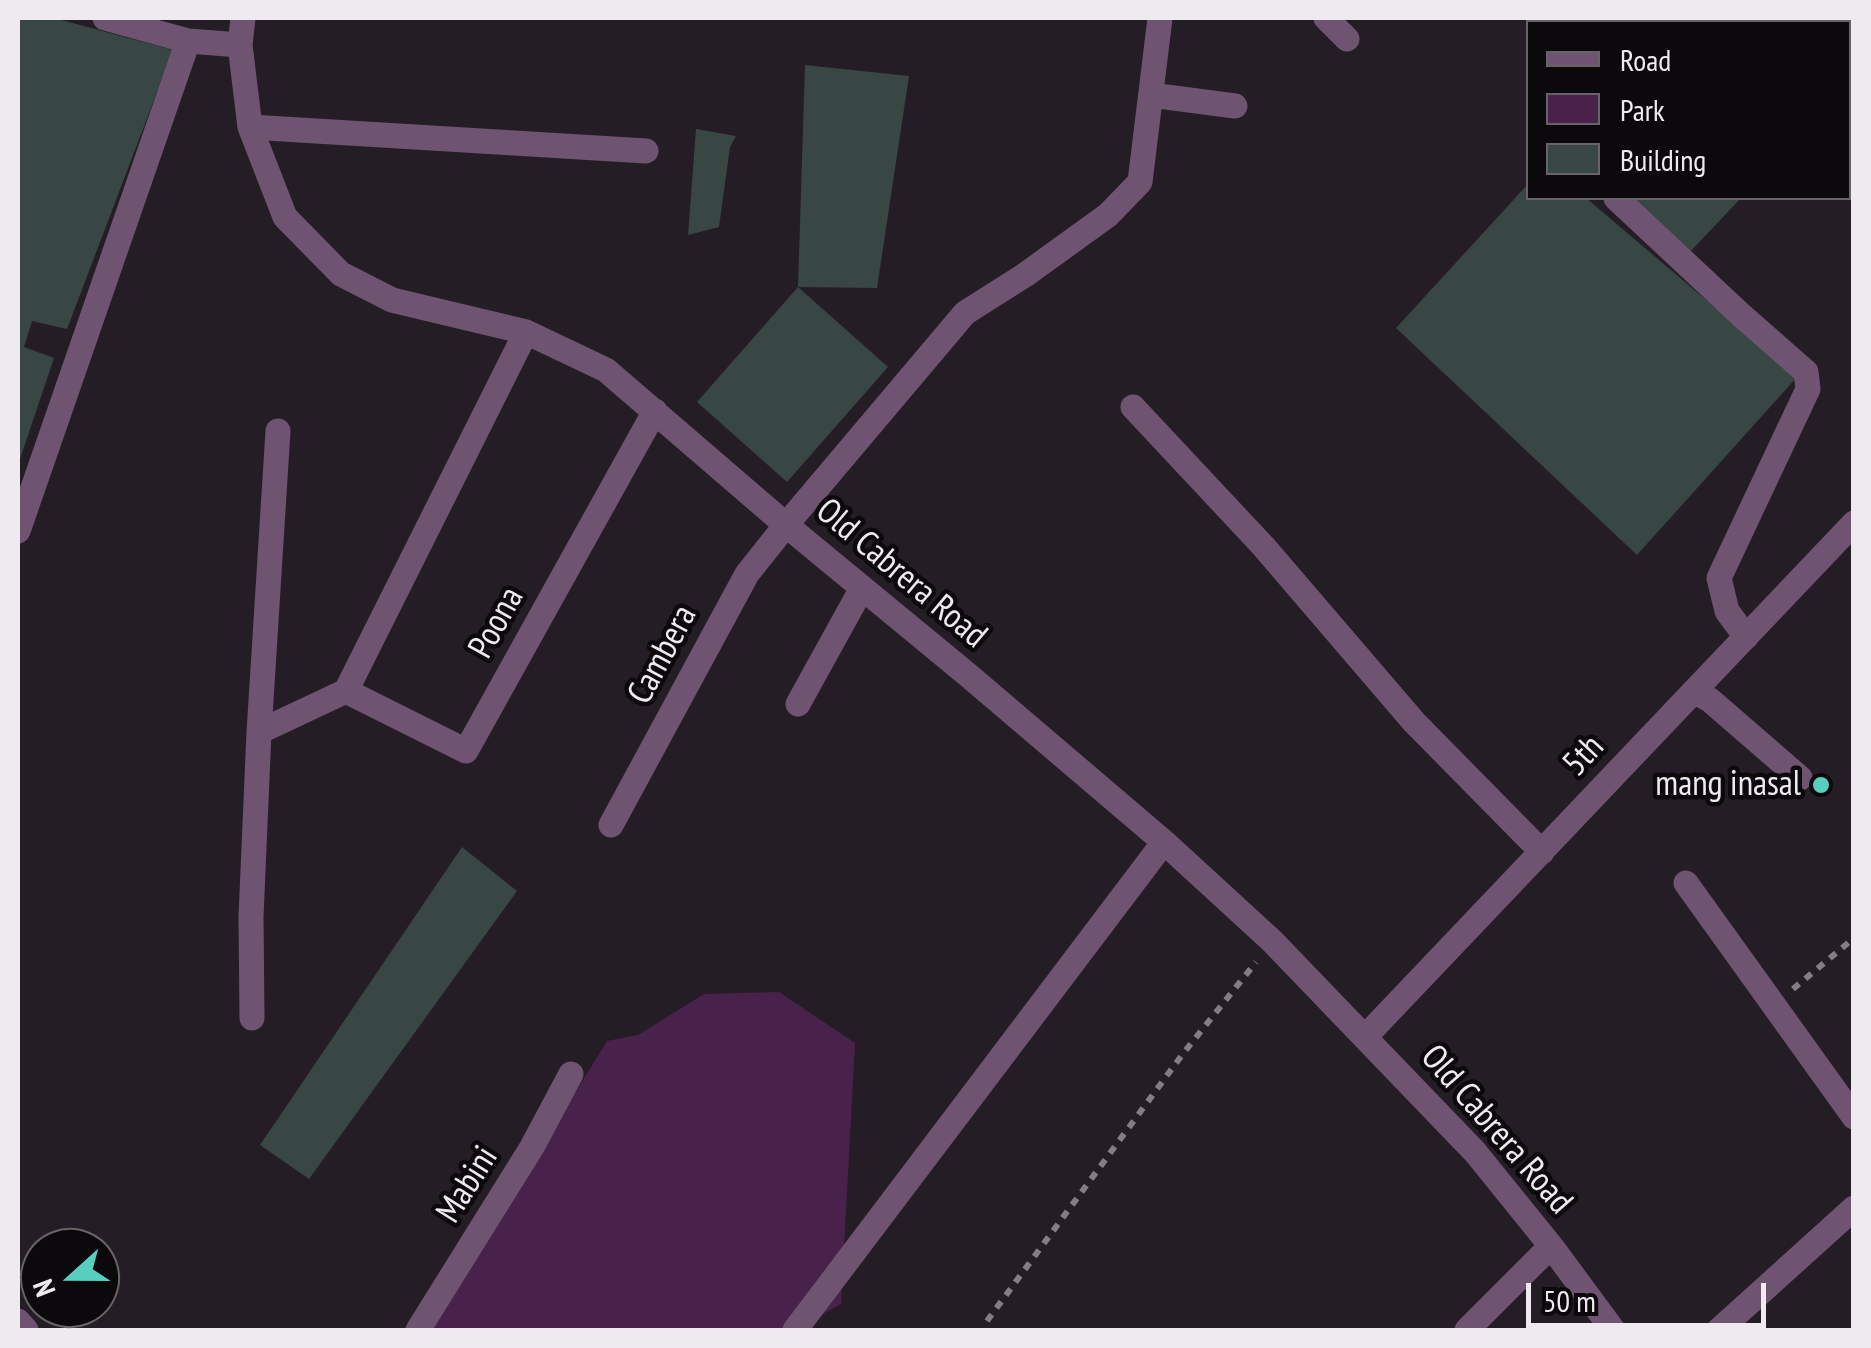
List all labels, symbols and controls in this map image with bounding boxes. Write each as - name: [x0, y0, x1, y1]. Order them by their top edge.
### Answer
- legend: [1526, 20, 1851, 200]
- text: Road: [1620, 40, 1671, 79]
- text: Park: [1620, 90, 1665, 129]
- text: Building: [1620, 140, 1706, 179]
- street label: Old Cabrera Road: [807, 491, 995, 657]
- street label: Poona: [461, 580, 533, 666]
- street label: Cambera: [620, 599, 706, 711]
- street label: 5th: [1555, 727, 1613, 785]
- place label: mang inasal: [1655, 764, 1801, 806]
- marker: mang inasal: [1810, 774, 1832, 796]
- street label: Old Cabrera Road: [1411, 1037, 1581, 1223]
- street label: Mabini: [428, 1139, 508, 1231]
- north arrow: [20, 1228, 120, 1328]
- scale bar: [1531, 1263, 1771, 1325]
- text: N: [23, 1275, 63, 1302]
- text: 50 m: [1543, 1281, 1596, 1320]

